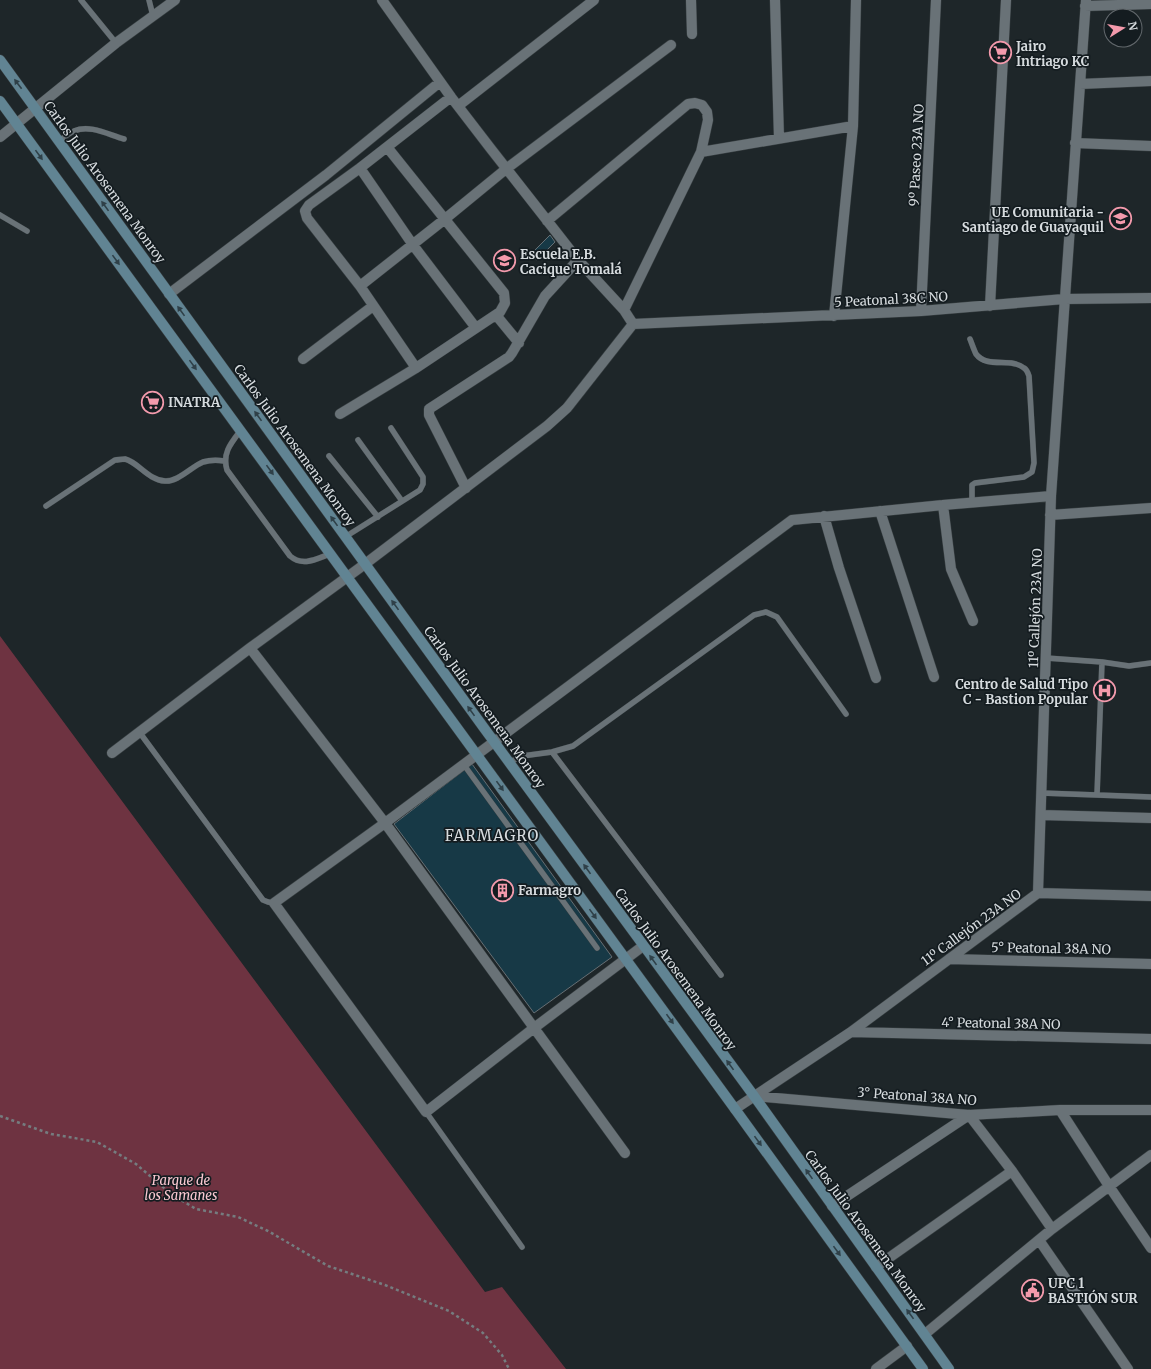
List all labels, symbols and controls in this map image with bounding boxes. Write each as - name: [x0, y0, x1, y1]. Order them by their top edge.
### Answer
- north arrow: [1103, 8, 1143, 48]
- text: N: [1125, 20, 1141, 32]
- place label: Jairo Intriago KC: [1015, 38, 1090, 70]
- supermarket icon: Jairo Intriago KC: [987, 40, 1013, 66]
- one-way arrow: [13, 79, 22, 90]
- street label: Carlos Julio Arosemena Monroy: [40, 98, 170, 267]
- street label: 9º Paseo 23A NO: [905, 103, 928, 207]
- one-way arrow: [35, 150, 44, 161]
- one-way arrow: [101, 200, 109, 211]
- place label: UE Comunitaria - Santiago de Guayaquil: [962, 204, 1104, 236]
- school or university icon: UE Comunitaria - Santiago de Guayaquil: [1107, 206, 1133, 232]
- place label: Escuela E.B. Cacique Tomalá: [520, 246, 622, 278]
- school or university icon: Escuela E.B. Cacique Tomalá: [491, 248, 517, 274]
- one-way arrow: [112, 255, 120, 266]
- street label: 5 Peatonal 38C NO: [834, 288, 948, 311]
- one-way arrow: [177, 305, 185, 316]
- one-way arrow: [189, 360, 197, 371]
- street label: Carlos Julio Arosemena Monroy: [230, 361, 360, 530]
- supermarket icon: INATRA: [139, 389, 165, 415]
- place label: INATRA: [168, 394, 221, 411]
- one-way arrow: [254, 411, 262, 421]
- one-way arrow: [266, 465, 274, 476]
- one-way arrow: [330, 516, 338, 526]
- street label: 11º Callejón 23A NO: [1025, 548, 1046, 668]
- one-way arrow: [391, 600, 399, 611]
- street label: Carlos Julio Arosemena Monroy: [420, 623, 550, 792]
- place label: Centro de Salud Tipo C - Bastion Popular: [955, 676, 1088, 708]
- hospital icon: Centro de Salud Tipo C - Bastion Popular: [1091, 678, 1117, 704]
- one-way arrow: [467, 705, 475, 716]
- one-way arrow: [496, 781, 504, 792]
- district label: FARMAGRO: [445, 826, 539, 845]
- one-way arrow: [583, 863, 591, 874]
- building icon: Farmagro: [490, 877, 516, 903]
- place label: Farmagro: [518, 882, 581, 899]
- street label: Carlos Julio Arosemena Monroy: [611, 885, 741, 1054]
- street label: 11º Callejón 23A NO: [918, 885, 1025, 969]
- one-way arrow: [589, 909, 597, 919]
- street label: 5° Peatonal 38A NO: [991, 939, 1111, 958]
- one-way arrow: [649, 955, 657, 965]
- one-way arrow: [666, 1014, 674, 1024]
- street label: 4° Peatonal 38A NO: [941, 1014, 1061, 1033]
- one-way arrow: [726, 1059, 735, 1070]
- street label: 3° Peatonal 38A NO: [857, 1084, 977, 1109]
- one-way arrow: [754, 1135, 762, 1146]
- street label: Carlos Julio Arosemena Monroy: [801, 1147, 931, 1316]
- one-way arrow: [805, 1169, 813, 1180]
- park label: Parque de los Samanes: [145, 1172, 218, 1204]
- one-way arrow: [833, 1245, 842, 1256]
- place label: UPC 1 BASTIÓN SUR: [1048, 1275, 1138, 1307]
- public building icon: UPC 1 BASTIÓN SUR: [1020, 1277, 1046, 1303]
- one-way arrow: [906, 1309, 915, 1320]

